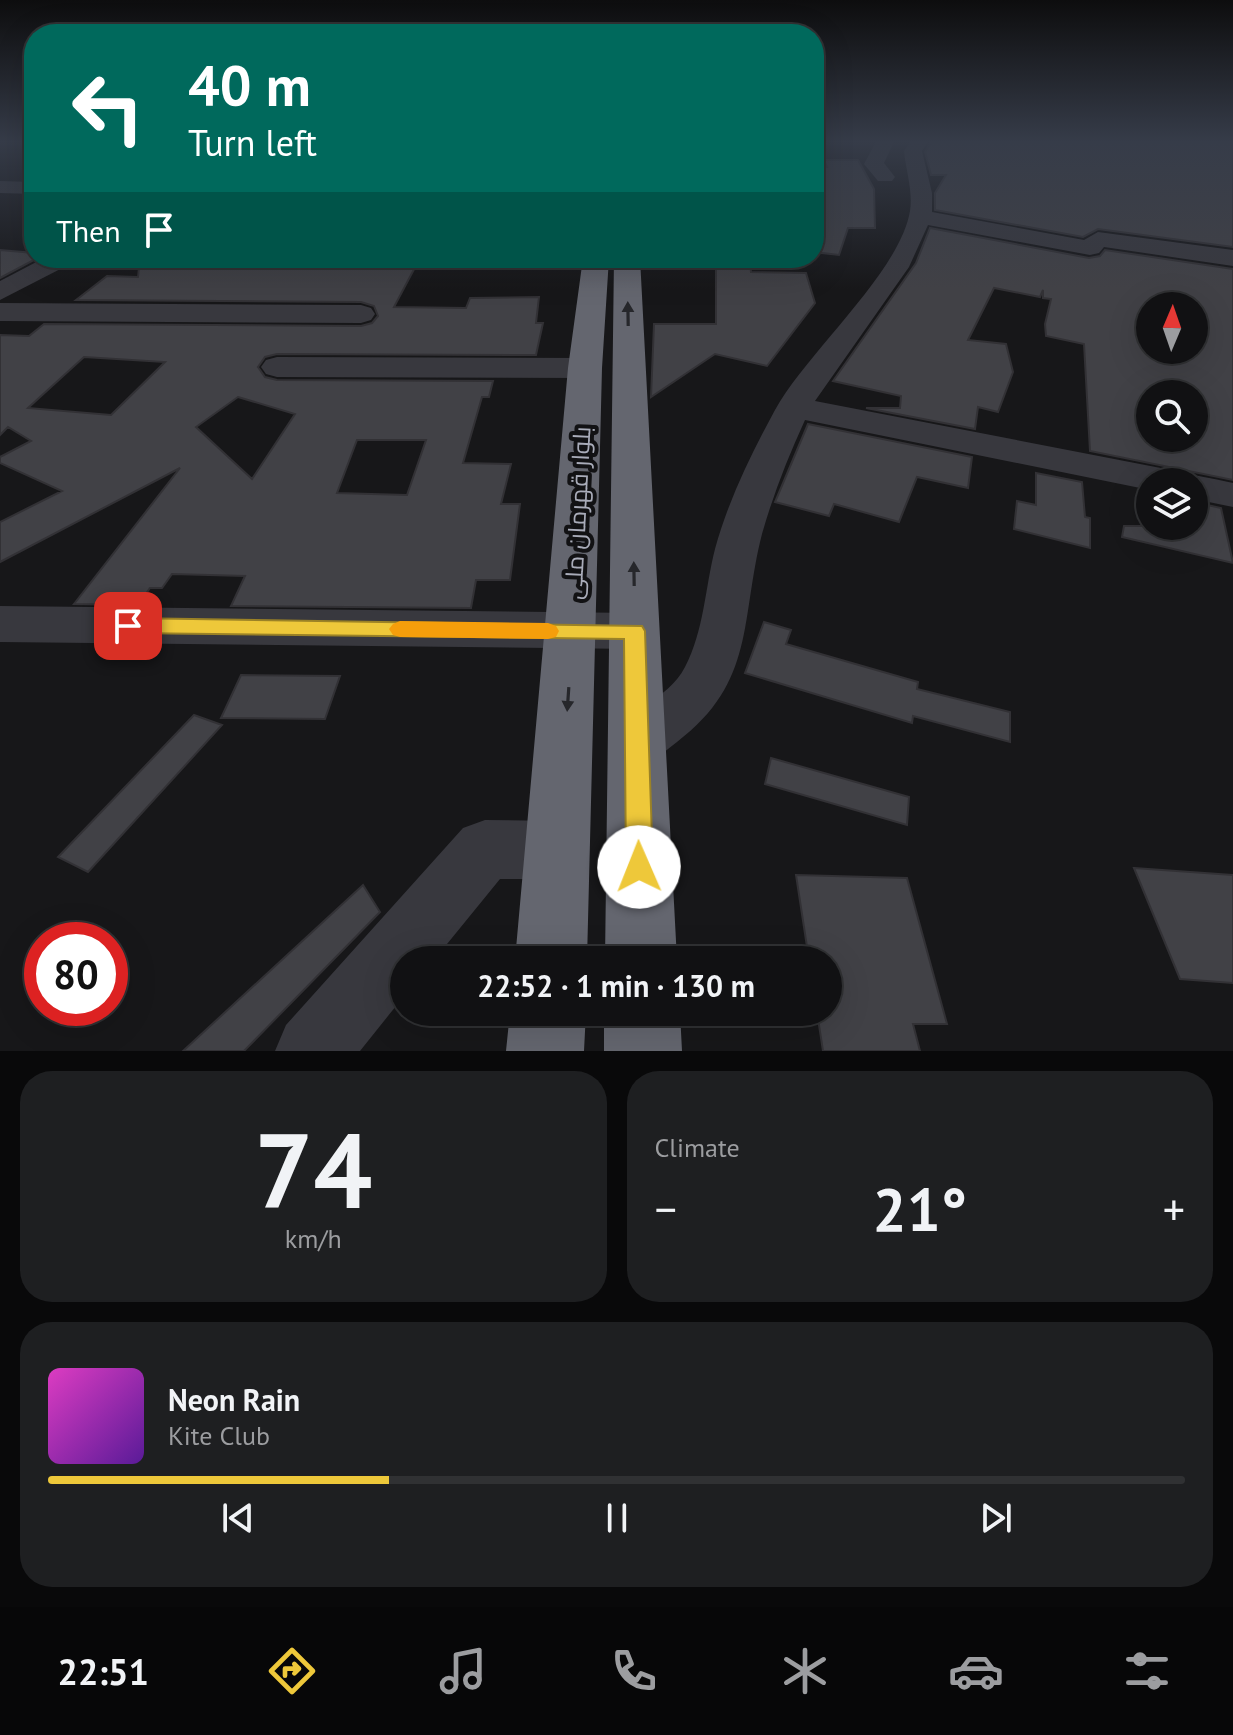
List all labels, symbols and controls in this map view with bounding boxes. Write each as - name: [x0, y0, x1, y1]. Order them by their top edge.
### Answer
- text: 40 m: [188, 49, 311, 121]
- icon: left: [56, 56, 160, 160]
- text: Turn left: [188, 119, 317, 166]
- icon: arrive: [137, 208, 181, 252]
- text: Then: [56, 211, 121, 250]
- north arrow: [1136, 292, 1208, 364]
- map controls: [1136, 292, 1208, 540]
- one-way arrow: [622, 301, 635, 326]
- button: search: [1136, 380, 1208, 452]
- street label: بلوار قهرمان ملی: [557, 426, 598, 600]
- button: layers: [1136, 468, 1208, 540]
- one-way arrow: [627, 561, 640, 586]
- pin: [94, 592, 162, 660]
- icon: arrive: [106, 604, 150, 648]
- one-way arrow: [561, 687, 574, 712]
- position arrow: [597, 825, 681, 909]
- speed limit sign: 80: [24, 922, 128, 1026]
- text: 22:52 · 1 min · 130 m: [477, 966, 755, 1005]
- text: 74: [254, 1102, 372, 1237]
- text: Climate: [655, 1131, 740, 1164]
- text: 21°: [873, 1170, 967, 1248]
- text: −: [655, 1180, 677, 1237]
- text: +: [1163, 1180, 1185, 1237]
- text: km/h: [285, 1222, 342, 1255]
- text: Neon Rain: [168, 1380, 300, 1419]
- text: Kite Club: [168, 1419, 270, 1452]
- icon: previous: [216, 1496, 260, 1540]
- icon: pause: [595, 1496, 639, 1540]
- icon: next: [974, 1496, 1018, 1540]
- icon: directions: [264, 1643, 320, 1699]
- icon: music: [435, 1643, 491, 1699]
- icon: phone: [606, 1643, 662, 1699]
- icon: climate: [777, 1643, 833, 1699]
- icon: car: [948, 1643, 1004, 1699]
- icon: filters: [1119, 1643, 1175, 1699]
- text: 22:51: [58, 1648, 149, 1695]

